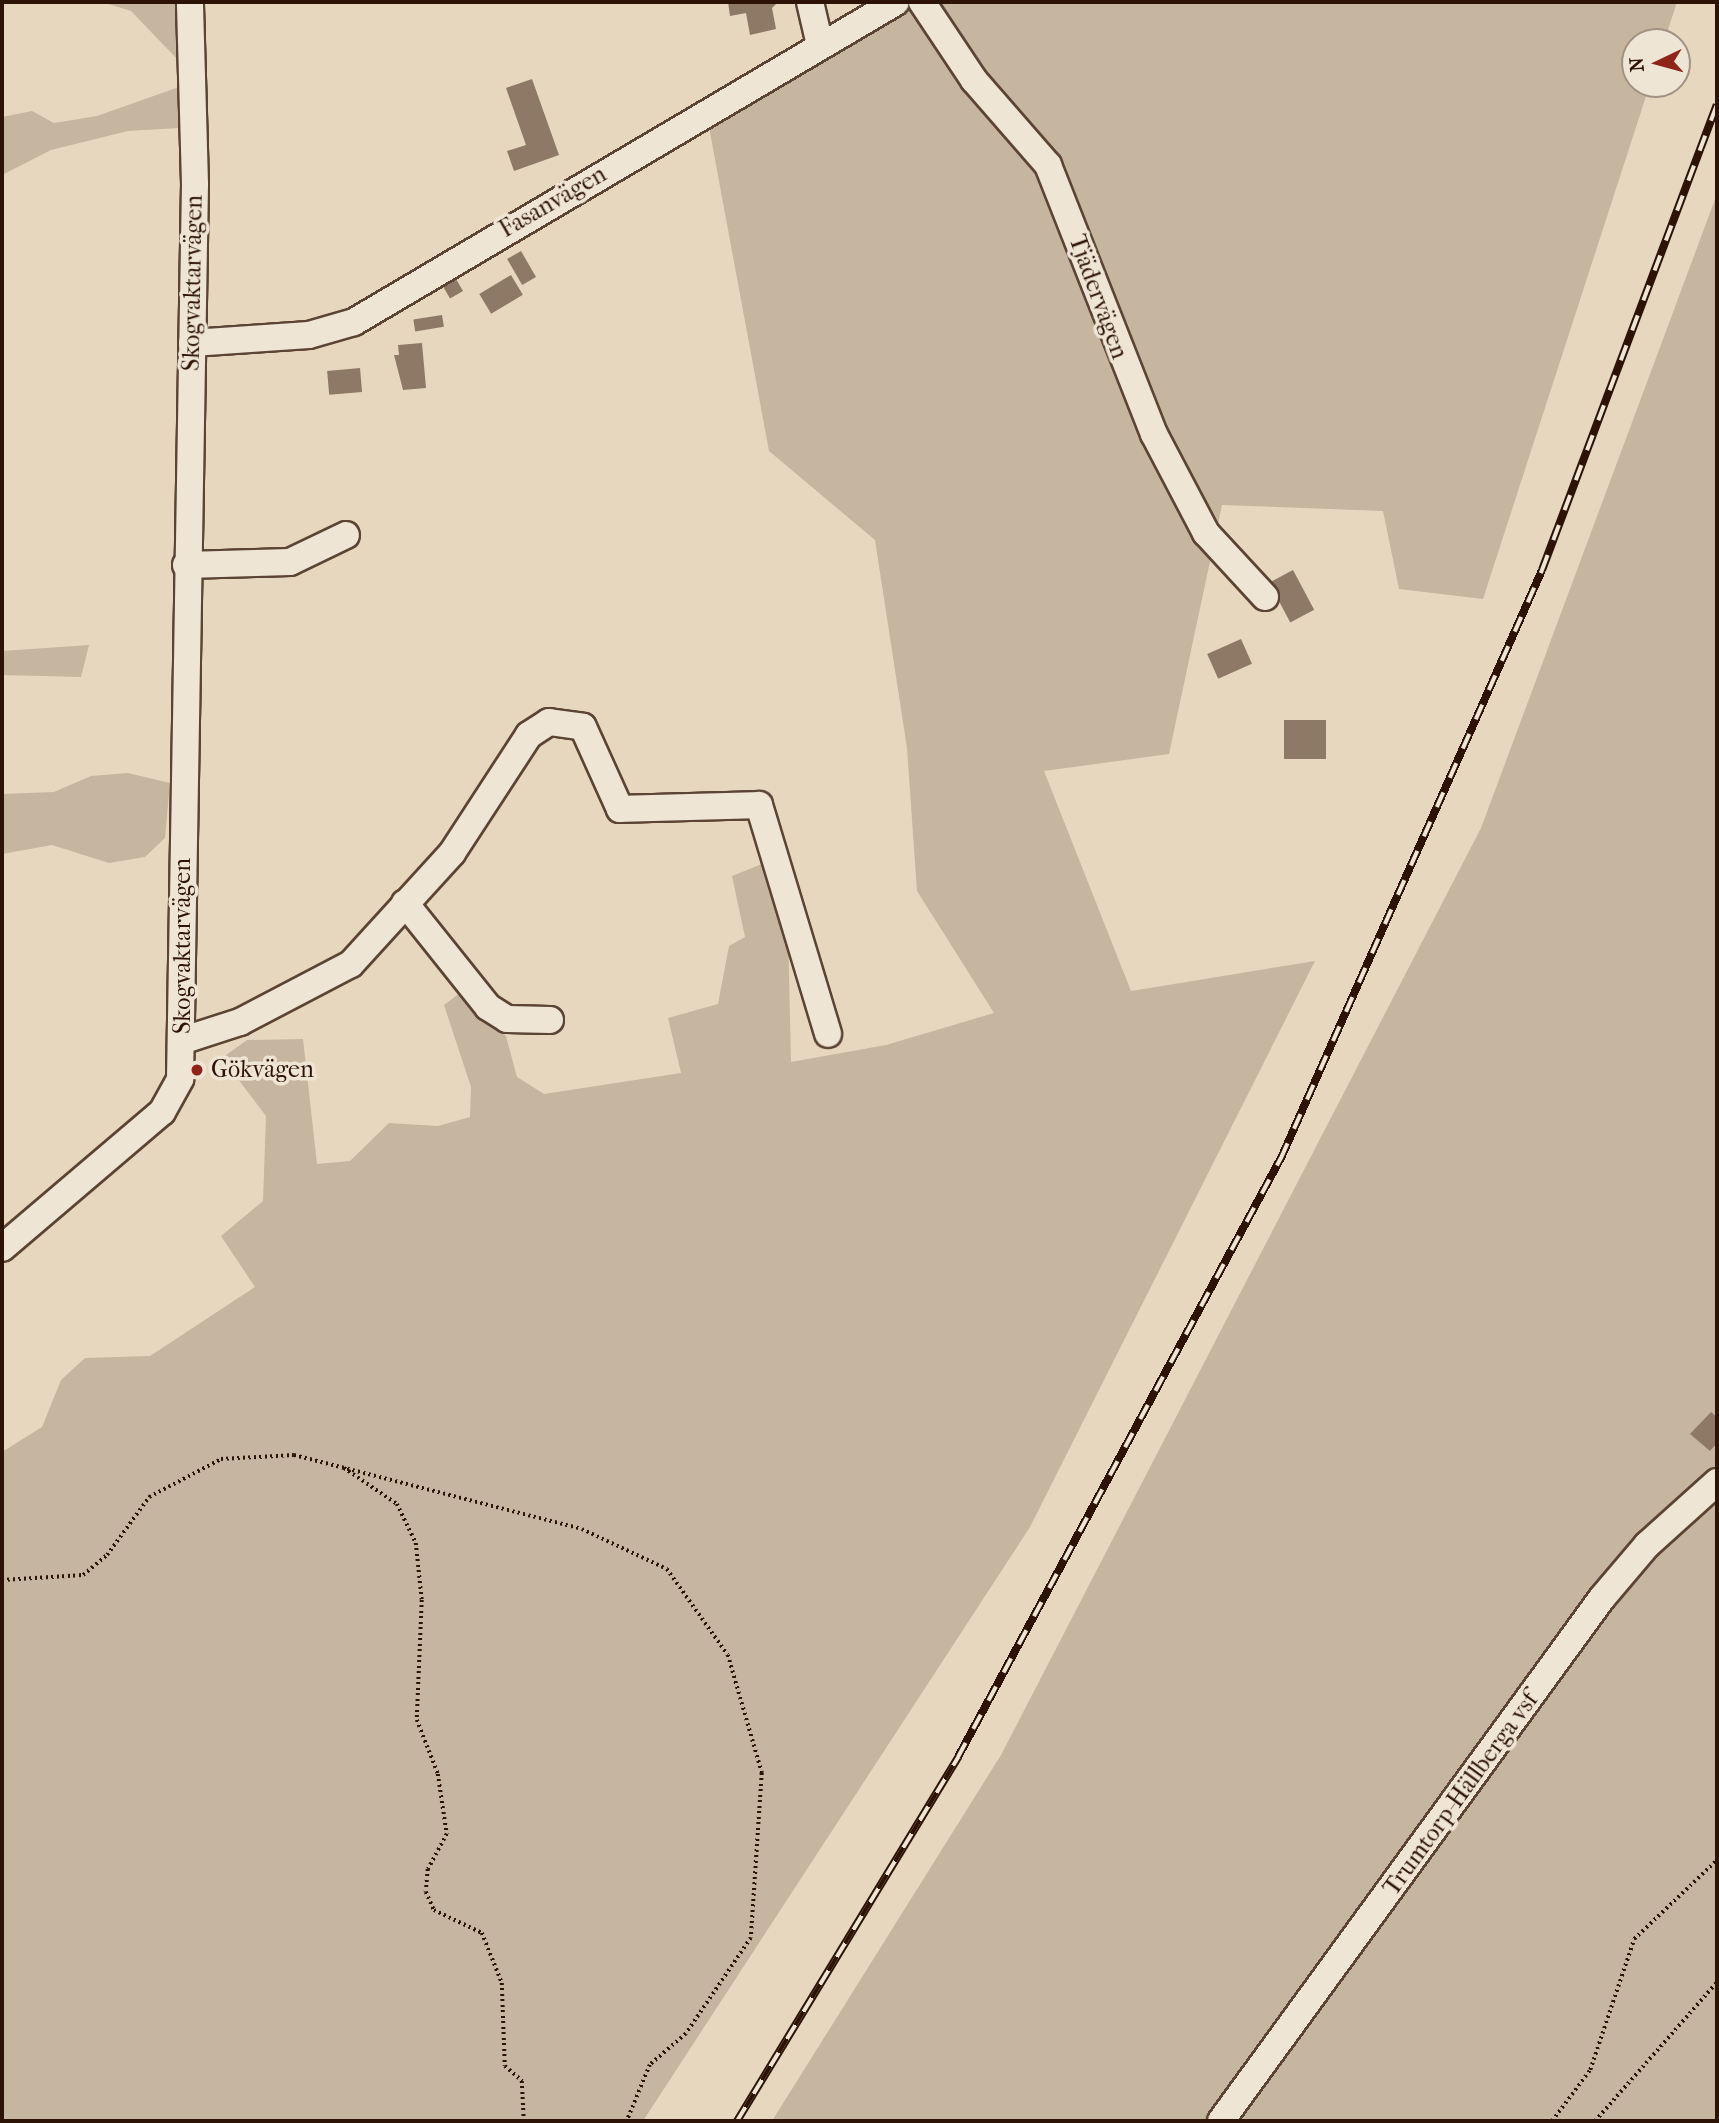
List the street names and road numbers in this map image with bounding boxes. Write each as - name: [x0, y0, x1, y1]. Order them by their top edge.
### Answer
- street label: Fasanvägen: [494, 160, 612, 244]
- street label: Skogvaktarvägen: [177, 195, 209, 371]
- street label: Tjädervägen: [1062, 231, 1134, 363]
- street label: Skogvaktarvägen: [169, 858, 197, 1034]
- street label: Trumtorp-Hällberga vsf: [1377, 1687, 1545, 1901]

